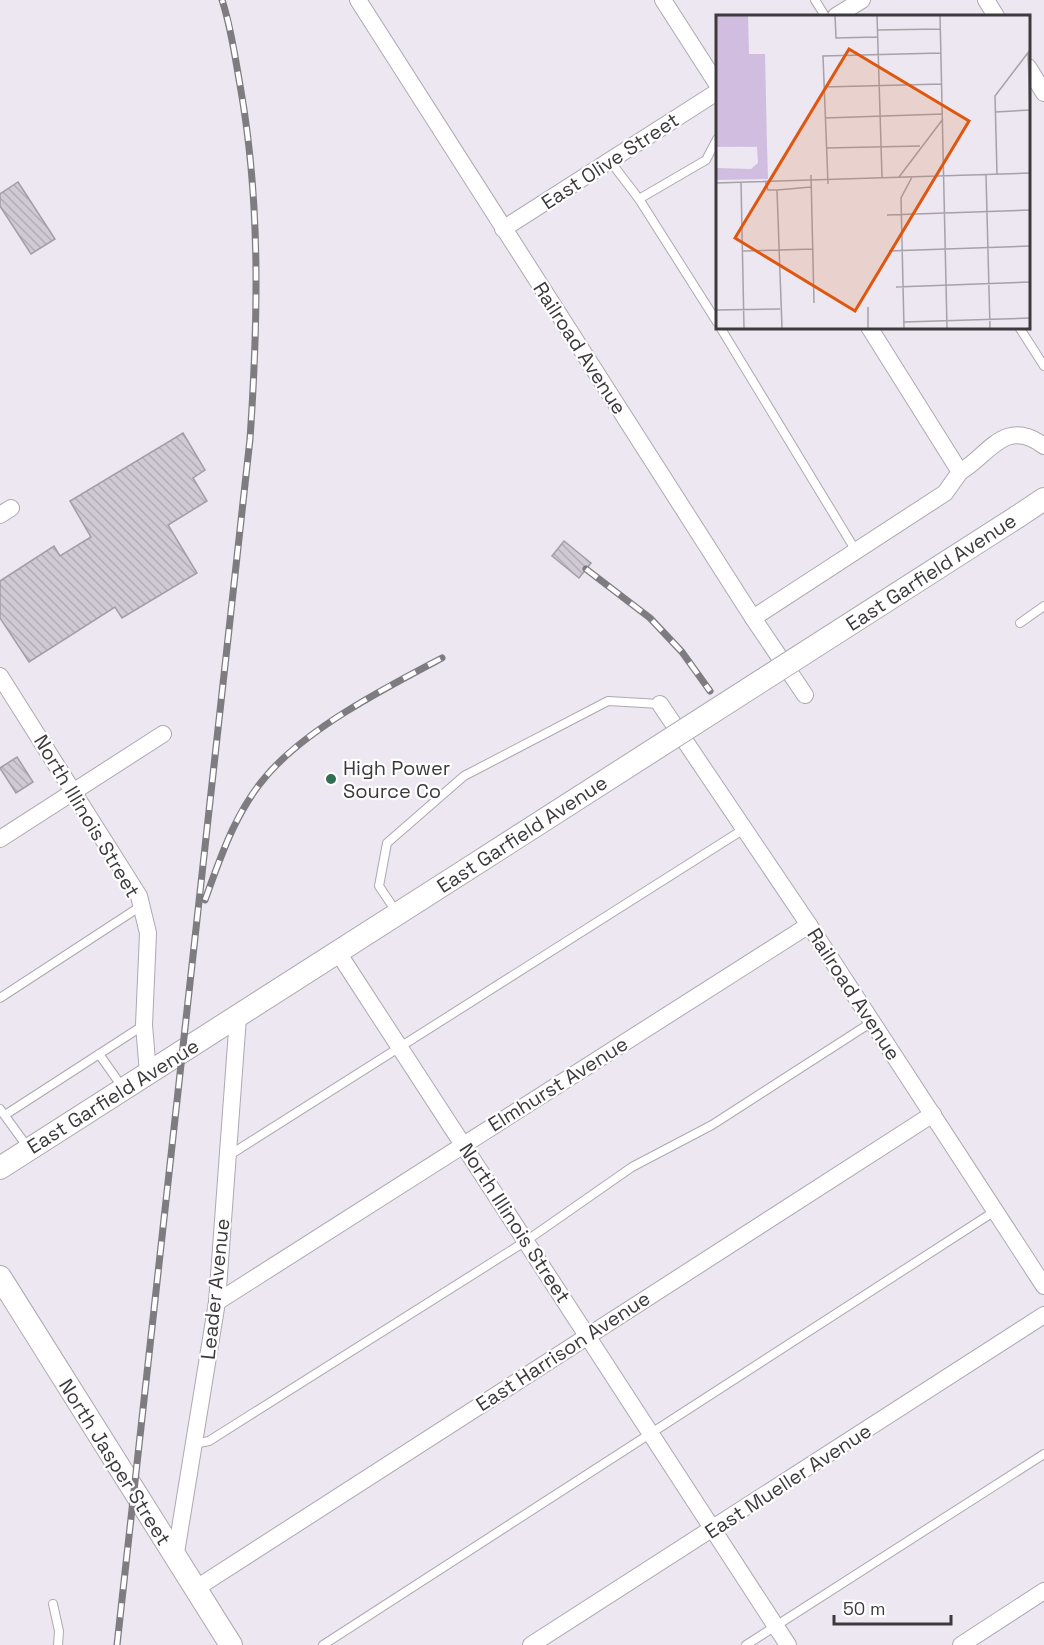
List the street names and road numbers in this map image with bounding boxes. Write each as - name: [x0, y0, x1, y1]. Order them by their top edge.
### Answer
- street label: East Olive Street: [536, 107, 684, 215]
- street label: Railroad Avenue: [527, 277, 633, 419]
- street label: East Garfield Avenue: [841, 507, 1021, 637]
- street label: North Illinois Street: [28, 730, 146, 902]
- street label: East Garfield Avenue: [432, 769, 612, 899]
- street label: Railroad Avenue: [801, 923, 907, 1065]
- street label: Elmhurst Avenue: [483, 1031, 633, 1137]
- street label: East Garfield Avenue: [22, 1033, 204, 1159]
- street label: North Illinois Street: [454, 1138, 576, 1308]
- street label: Leader Avenue: [195, 1217, 235, 1361]
- street label: East Harrison Avenue: [471, 1285, 655, 1417]
- street label: North Jasper Street: [53, 1374, 177, 1550]
- street label: East Mueller Avenue: [700, 1417, 876, 1545]

